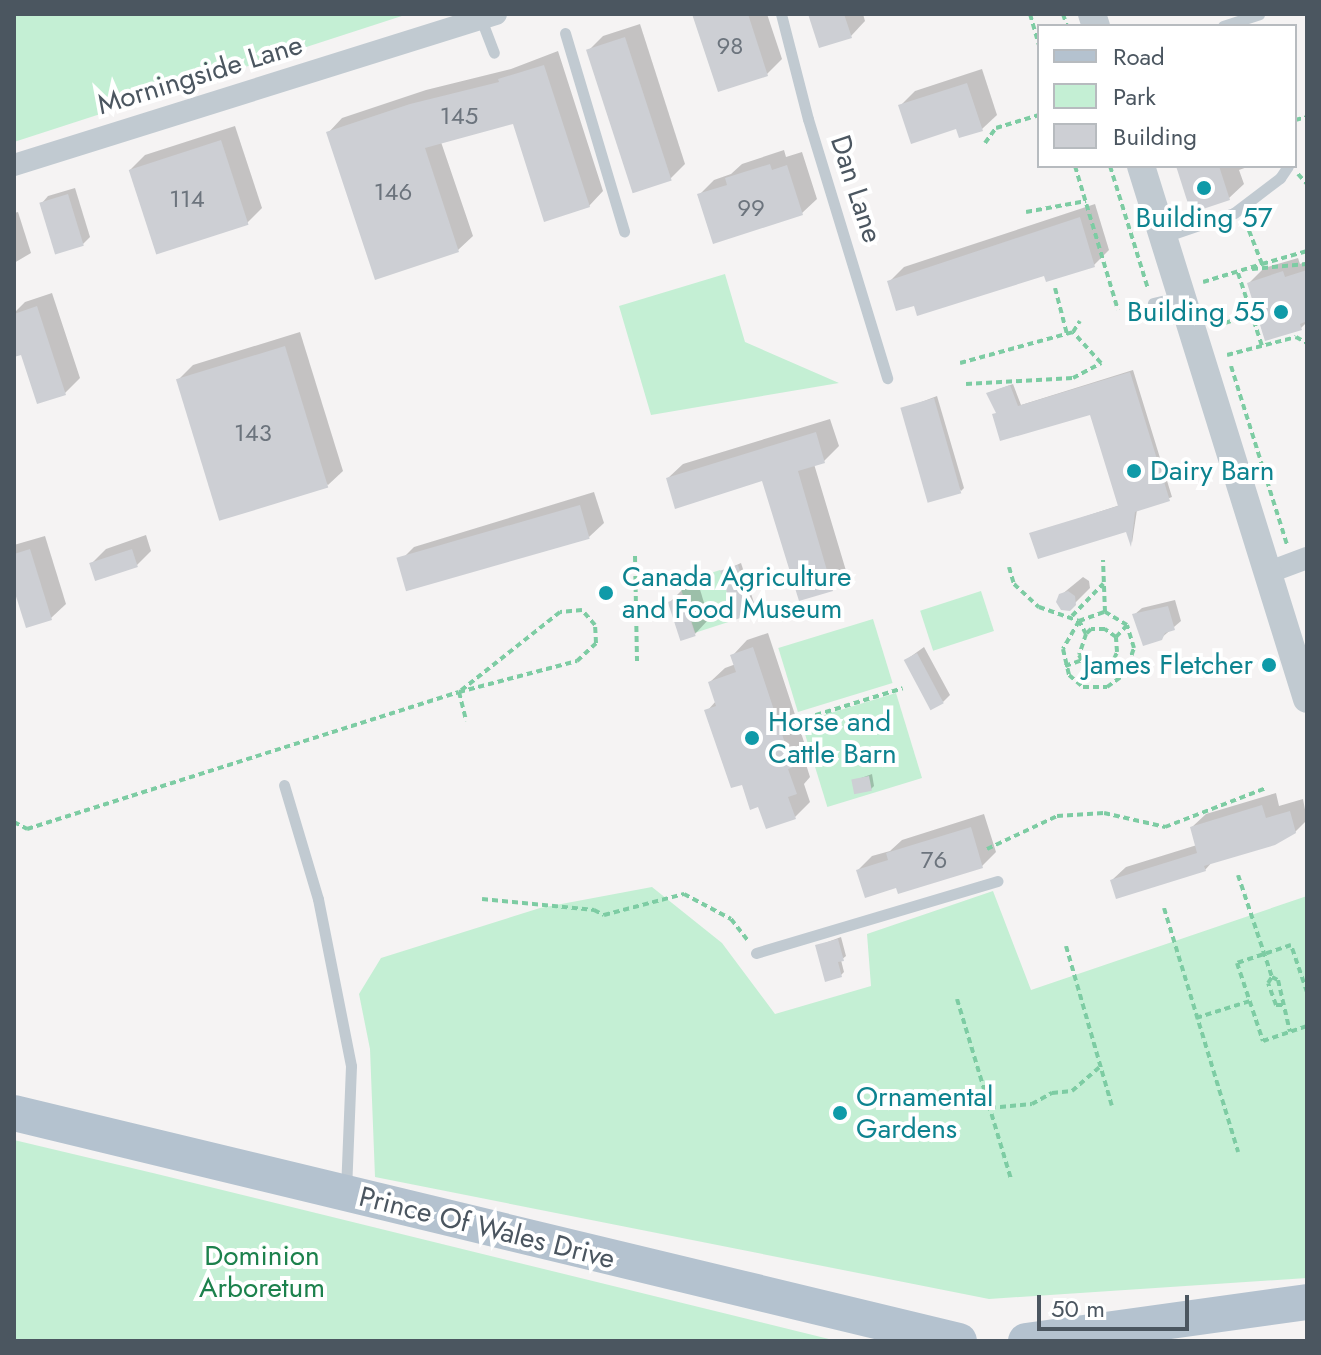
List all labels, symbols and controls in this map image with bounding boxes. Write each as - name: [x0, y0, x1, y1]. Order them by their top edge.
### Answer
- legend: [1037, 24, 1297, 168]
- street label: Morningside Lane: [93, 28, 307, 122]
- house number: 98: [717, 32, 743, 60]
- text: Road: [1113, 39, 1165, 74]
- text: Park: [1113, 79, 1156, 114]
- house number: 145: [440, 102, 478, 130]
- text: Building: [1113, 119, 1197, 154]
- street label: Dan Lane: [823, 131, 889, 247]
- house number: 146: [374, 178, 412, 206]
- marker: Building 57: [1195, 179, 1213, 197]
- house number: 114: [169, 185, 205, 213]
- house number: 99: [737, 194, 765, 222]
- place label: Building 57: [1136, 201, 1272, 235]
- place label: Building 55: [1127, 295, 1265, 329]
- marker: Building 55: [1272, 303, 1290, 321]
- house number: 143: [234, 419, 272, 447]
- place label: Dairy Barn: [1150, 454, 1274, 488]
- marker: Dairy Barn: [1125, 462, 1143, 480]
- place label: Canada Agriculture and Food Museum: [622, 560, 852, 626]
- marker: Canada Agriculture and Food Museum: [597, 584, 615, 602]
- place label: James Fletcher: [1083, 648, 1253, 682]
- marker: James Fletcher: [1260, 656, 1278, 674]
- place label: Horse and Cattle Barn: [768, 705, 897, 771]
- marker: Horse and Cattle Barn: [743, 729, 761, 747]
- house number: 76: [921, 846, 947, 874]
- place label: Ornamental Gardens: [856, 1080, 993, 1146]
- marker: Ornamental Gardens: [831, 1104, 849, 1122]
- street label: Prince Of Wales Drive: [356, 1180, 618, 1276]
- park label: Dominion Arboretum: [199, 1239, 325, 1305]
- scale bar: [1041, 1279, 1193, 1329]
- text: 50 m: [1051, 1291, 1105, 1326]

